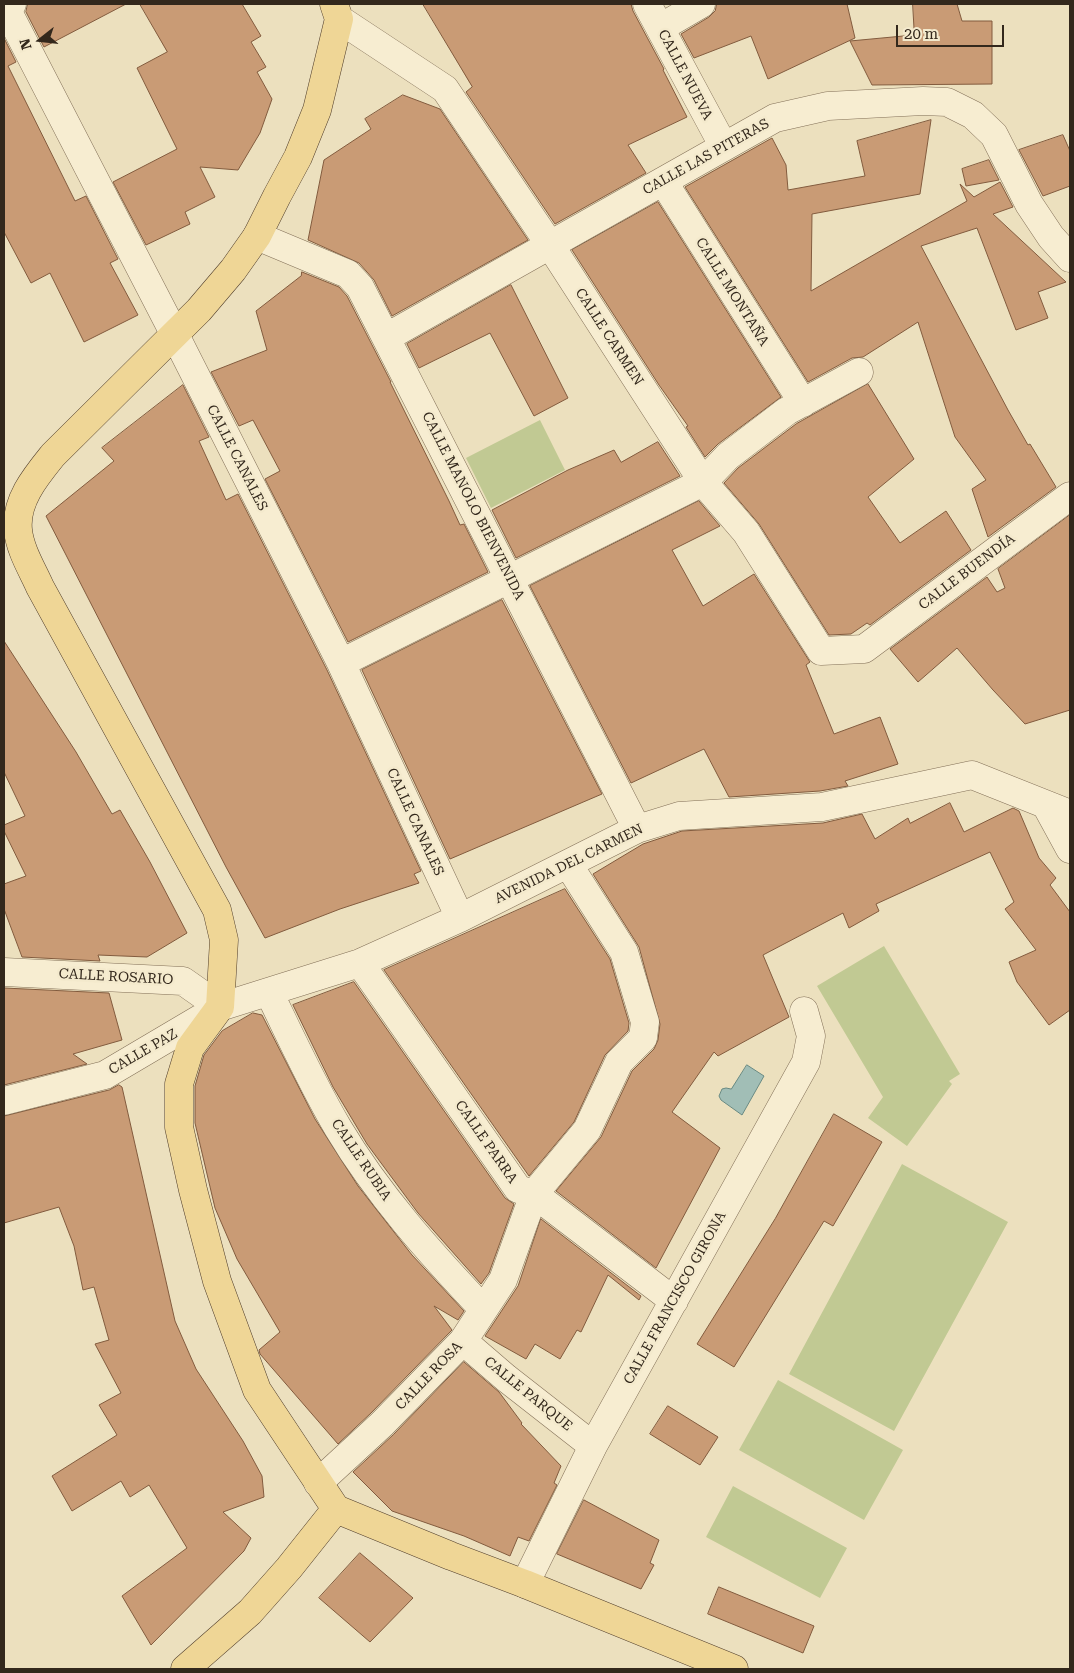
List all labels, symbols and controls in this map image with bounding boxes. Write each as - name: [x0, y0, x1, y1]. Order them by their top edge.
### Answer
- north arrow: [15, 15, 65, 65]
- scale bar: [899, 15, 1006, 47]
- text: 20 m: [904, 25, 938, 43]
- street label: CALLE NUEVA: [654, 27, 716, 123]
- text: N: [16, 37, 35, 52]
- street label: CALLE LAS PITERAS: [640, 115, 772, 199]
- street label: CALLE MONTAÑA: [692, 235, 772, 349]
- street label: CALLE CARMEN: [571, 285, 647, 389]
- street label: CALLE CANALES: [203, 402, 271, 514]
- street label: CALLE MANOLO BIENVENIDA: [418, 409, 528, 603]
- street label: CALLE BUENDÍA: [916, 530, 1018, 614]
- street label: CALLE CANALES: [383, 766, 447, 878]
- street label: AVENIDA DEL CARMEN: [492, 821, 646, 907]
- street label: CALLE ROSARIO: [58, 966, 174, 988]
- street label: CALLE PAZ: [106, 1026, 180, 1078]
- street label: CALLE PARRA: [451, 1097, 521, 1187]
- street label: CALLE RUBIA: [328, 1116, 394, 1204]
- street label: CALLE FRANCISCO GIRONA: [620, 1209, 730, 1387]
- street label: CALLE ROSA: [392, 1338, 466, 1414]
- street label: CALLE PARQUE: [480, 1353, 576, 1435]

